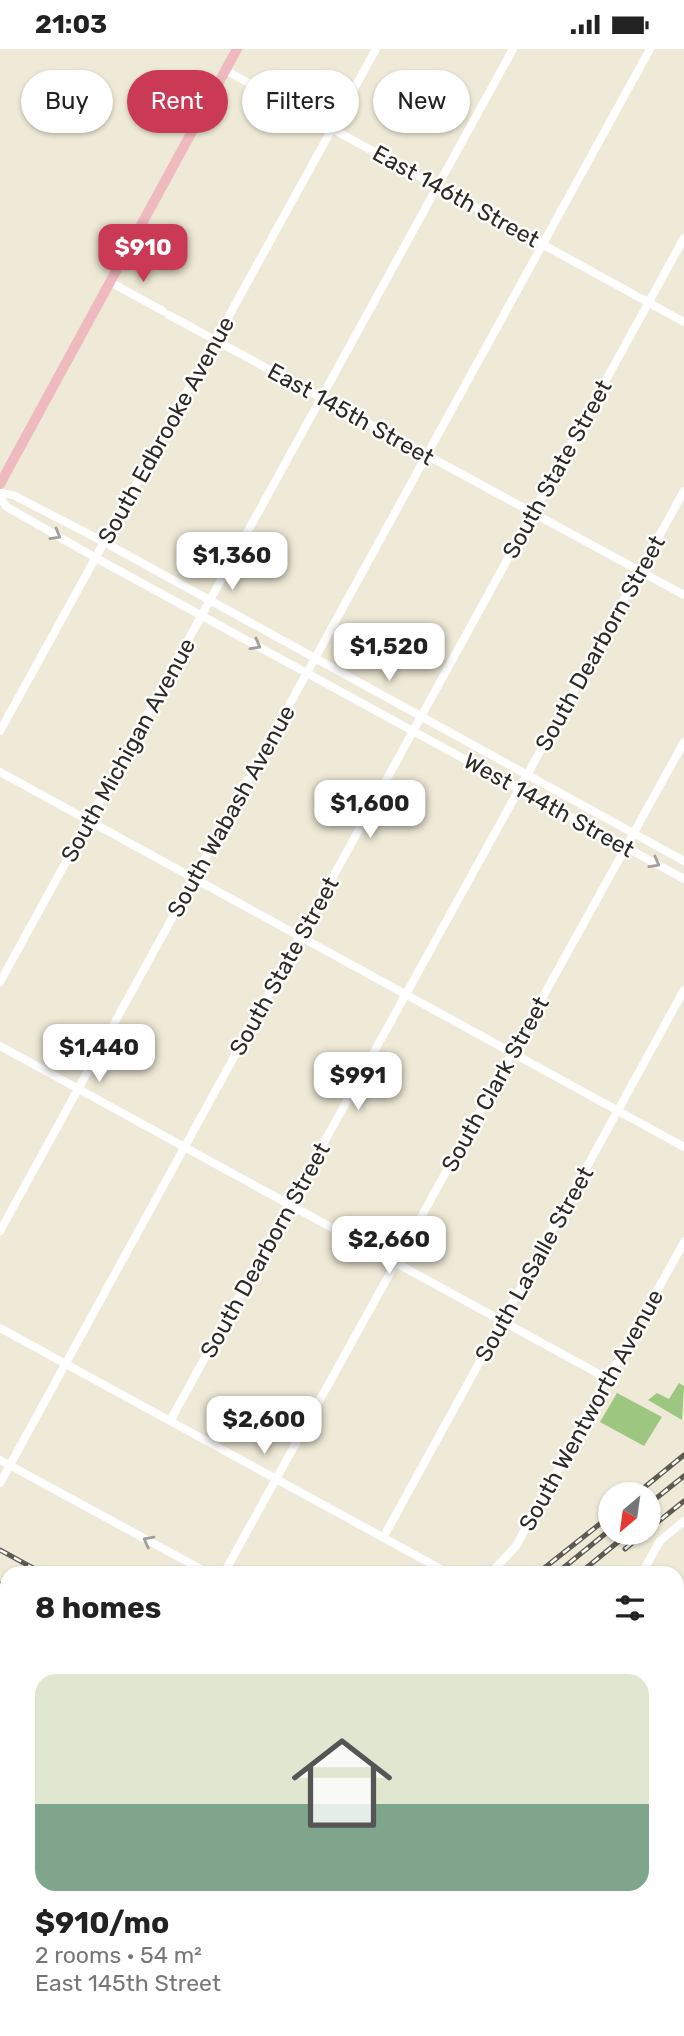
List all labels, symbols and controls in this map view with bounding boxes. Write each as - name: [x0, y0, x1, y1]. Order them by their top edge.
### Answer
- text: 21:03: [35, 9, 107, 40]
- chip: Buy: [21, 70, 113, 133]
- chip: Rent: [127, 70, 228, 133]
- chip: Filters: [242, 70, 359, 133]
- chip: New: [373, 70, 470, 133]
- street label: East 146th Street: [368, 139, 544, 253]
- pin: $910: [102, 225, 184, 284]
- text: $910: [114, 233, 172, 261]
- street label: South Edbrooke Avenue: [92, 311, 240, 549]
- street label: East 145th Street: [263, 357, 439, 471]
- street label: South State Street: [496, 375, 618, 563]
- one-way arrow: [49, 527, 62, 540]
- street label: South Dearborn Street: [529, 530, 671, 756]
- pin: $1,360: [175, 533, 289, 592]
- text: $1,360: [193, 541, 271, 569]
- pin: $1,520: [332, 623, 446, 683]
- text: $1,520: [350, 632, 428, 660]
- street label: South Michigan Avenue: [55, 633, 201, 867]
- one-way arrow: [248, 637, 261, 650]
- street label: South Wabash Avenue: [161, 700, 301, 922]
- street label: West 144th Street: [459, 747, 639, 863]
- pin: $1,600: [313, 781, 427, 840]
- text: $1,600: [330, 789, 410, 817]
- one-way arrow: [648, 855, 660, 868]
- street label: South State Street: [223, 872, 345, 1060]
- street label: South Clark Street: [435, 991, 555, 1177]
- pin: $1,440: [42, 1025, 156, 1084]
- text: $1,440: [59, 1033, 139, 1061]
- pin: $991: [317, 1053, 399, 1112]
- text: $991: [330, 1061, 386, 1089]
- street label: South Dearborn Street: [194, 1137, 336, 1363]
- street label: South LaSalle Street: [469, 1162, 599, 1366]
- pin: $2,660: [332, 1217, 446, 1276]
- text: $2,660: [348, 1225, 430, 1253]
- street label: South Wentworth Avenue: [513, 1284, 669, 1536]
- pin: $2,600: [207, 1397, 321, 1456]
- text: $2,600: [223, 1405, 305, 1433]
- north arrow: [598, 1482, 662, 1545]
- map controls: [598, 1482, 661, 1545]
- one-way arrow: [143, 1536, 155, 1549]
- icon: filters: [611, 1589, 649, 1627]
- text: 8 homes: [35, 1590, 161, 1626]
- icon: home: [279, 1720, 405, 1846]
- text: $910/mo: [35, 1905, 169, 1941]
- text: 2 rooms · 54 m²: [35, 1941, 202, 1969]
- text: East 145th Street: [35, 1969, 221, 1997]

